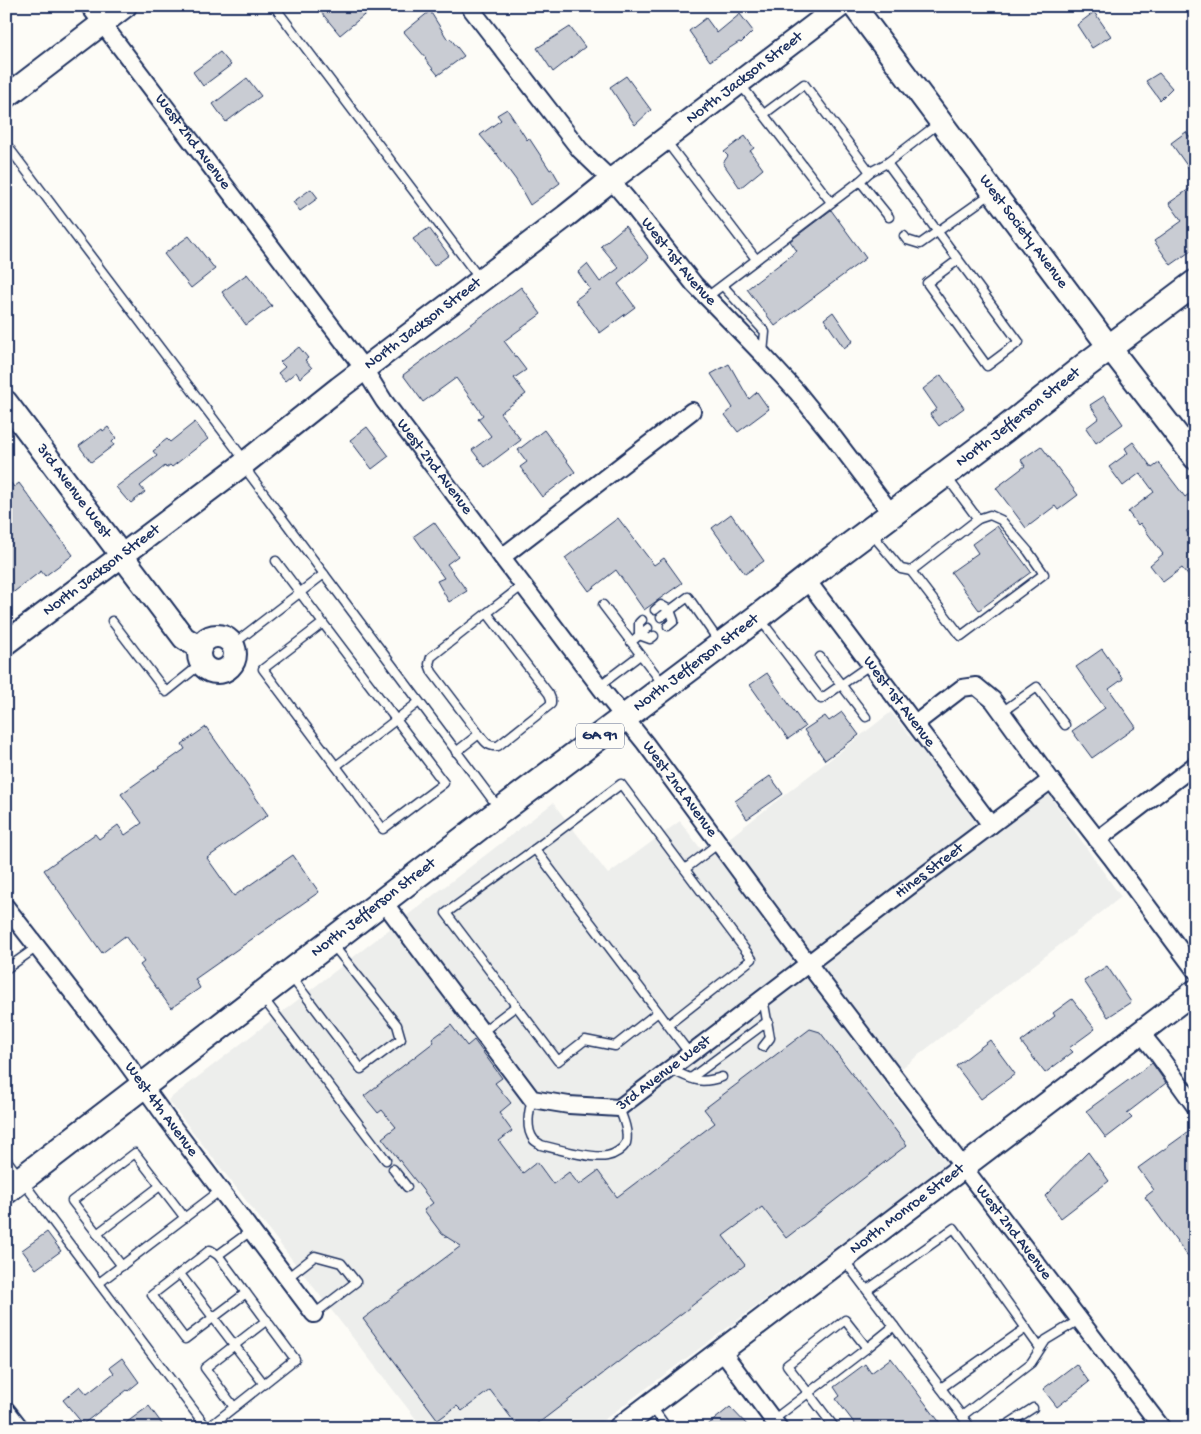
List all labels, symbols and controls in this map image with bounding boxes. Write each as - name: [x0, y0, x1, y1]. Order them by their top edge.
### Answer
- street label: North Jackson Street: [683, 27, 808, 129]
- street label: West 2nd Avenue: [150, 91, 235, 194]
- street label: West Society Avenue: [974, 171, 1072, 293]
- street label: West 1st Avenue: [636, 214, 720, 311]
- street label: North Jackson Street: [361, 273, 486, 375]
- street label: North Jefferson Street: [953, 363, 1086, 472]
- street label: West 2nd Avenue: [392, 416, 477, 519]
- street label: 3rd Avenue West: [31, 440, 116, 544]
- street label: North Jackson Street: [40, 520, 165, 621]
- street label: North Jefferson Street: [630, 609, 764, 717]
- street label: West 1st Avenue: [858, 653, 939, 752]
- road number: GA 91: [576, 724, 624, 748]
- street label: West 2nd Avenue: [637, 738, 721, 842]
- street label: Hines Street: [892, 838, 969, 903]
- street label: North Jefferson Street: [308, 853, 441, 962]
- street label: 3rd Avenue West: [612, 1031, 716, 1116]
- street label: West 4th Avenue: [120, 1059, 202, 1161]
- street label: North Monroe Street: [846, 1159, 970, 1259]
- street label: West 2nd Avenue: [971, 1181, 1056, 1285]

